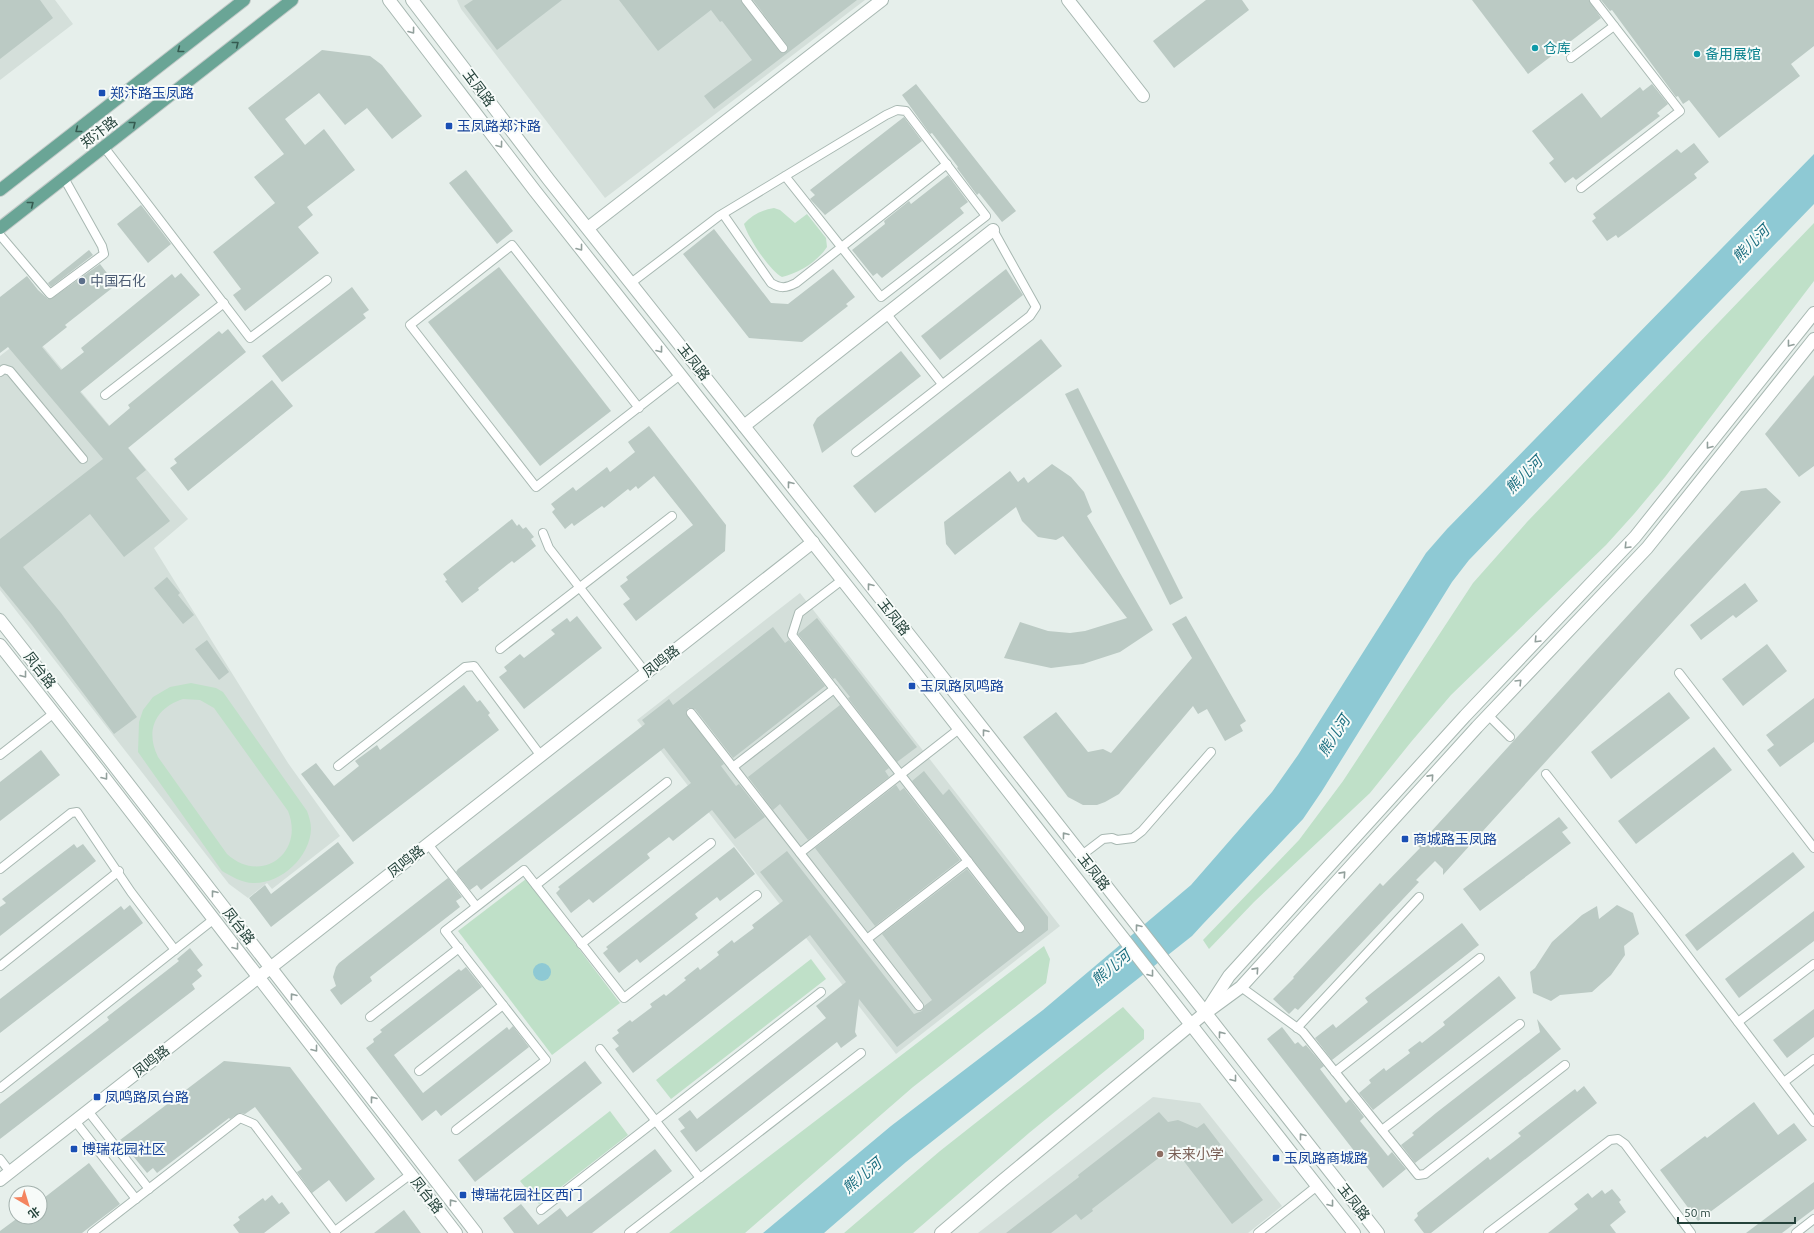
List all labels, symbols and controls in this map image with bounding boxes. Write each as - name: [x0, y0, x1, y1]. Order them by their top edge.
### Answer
- one-way arrow: [408, 27, 415, 34]
- place label: 仓库: [1543, 40, 1571, 56]
- one-way arrow: [231, 42, 238, 49]
- marker: 仓库: [1530, 43, 1540, 53]
- one-way arrow: [178, 45, 185, 52]
- place label: 备用展馆: [1705, 46, 1761, 62]
- marker: 备用展馆: [1692, 49, 1702, 59]
- street label: 玉凤路: [460, 66, 498, 110]
- place label: 郑汴路玉凤路: [110, 85, 194, 101]
- marker: 郑汴路玉凤路: [97, 88, 107, 98]
- street label: 郑汴路: [78, 113, 120, 151]
- place label: 玉凤路郑汴路: [457, 118, 541, 134]
- marker: 玉凤路郑汴路: [444, 121, 454, 131]
- one-way arrow: [129, 122, 136, 129]
- one-way arrow: [75, 125, 82, 132]
- one-way arrow: [495, 141, 502, 148]
- one-way arrow: [26, 202, 33, 209]
- water label: 熊儿河: [1729, 220, 1775, 266]
- one-way arrow: [575, 243, 582, 250]
- place label: 中国石化: [90, 273, 146, 289]
- marker: 中国石化: [77, 276, 87, 286]
- one-way arrow: [1787, 339, 1794, 346]
- street label: 玉凤路: [675, 341, 713, 383]
- one-way arrow: [656, 345, 663, 352]
- one-way arrow: [1707, 441, 1714, 448]
- water label: 熊儿河: [1502, 451, 1548, 497]
- one-way arrow: [788, 482, 795, 489]
- one-way arrow: [1624, 541, 1631, 549]
- one-way arrow: [868, 584, 875, 591]
- street label: 玉凤路: [875, 596, 913, 638]
- one-way arrow: [1534, 635, 1542, 643]
- street label: 凤鸣路: [640, 642, 682, 680]
- street label: 凤台路: [21, 649, 59, 691]
- one-way arrow: [20, 671, 27, 678]
- place label: 玉凤路凤鸣路: [920, 678, 1004, 694]
- one-way arrow: [1514, 679, 1522, 687]
- marker: 玉凤路凤鸣路: [907, 681, 917, 691]
- water label: 熊儿河: [1314, 710, 1355, 759]
- one-way arrow: [983, 730, 990, 737]
- one-way arrow: [100, 773, 107, 780]
- one-way arrow: [1426, 775, 1433, 782]
- place label: 商城路玉凤路: [1413, 831, 1497, 847]
- one-way arrow: [1063, 832, 1070, 839]
- marker: 商城路玉凤路: [1400, 834, 1410, 844]
- street label: 凤鸣路: [385, 842, 427, 880]
- street label: 玉凤路: [1075, 851, 1113, 893]
- one-way arrow: [1339, 871, 1346, 879]
- one-way arrow: [211, 891, 218, 898]
- street label: 凤台路: [220, 905, 258, 947]
- one-way arrow: [1135, 925, 1142, 932]
- one-way arrow: [231, 942, 238, 949]
- water label: 熊儿河: [1088, 945, 1136, 989]
- one-way arrow: [1251, 967, 1259, 975]
- one-way arrow: [1146, 969, 1153, 976]
- one-way arrow: [291, 994, 298, 1001]
- one-way arrow: [1219, 1032, 1226, 1039]
- street label: 凤鸣路: [130, 1042, 172, 1080]
- one-way arrow: [310, 1045, 317, 1052]
- one-way arrow: [1229, 1075, 1236, 1082]
- place label: 凤鸣路凤台路: [105, 1089, 189, 1105]
- marker: 凤鸣路凤台路: [92, 1092, 102, 1102]
- one-way arrow: [370, 1096, 377, 1103]
- one-way arrow: [1299, 1134, 1306, 1141]
- place label: 博瑞花园社区: [82, 1141, 166, 1157]
- marker: 博瑞花园社区: [69, 1144, 79, 1154]
- place label: 未来小学: [1168, 1146, 1224, 1162]
- marker: 未来小学: [1155, 1149, 1165, 1159]
- place label: 玉凤路商城路: [1284, 1150, 1368, 1166]
- water label: 熊儿河: [839, 1153, 887, 1197]
- marker: 玉凤路商城路: [1271, 1153, 1281, 1163]
- street label: 凤台路: [408, 1174, 446, 1216]
- street label: 玉凤路: [1335, 1181, 1373, 1223]
- north arrow: [8, 1185, 48, 1225]
- place label: 博瑞花园社区西门: [471, 1187, 583, 1203]
- marker: 博瑞花园社区西门: [458, 1190, 468, 1200]
- one-way arrow: [1327, 1199, 1334, 1206]
- scale bar: [1678, 1199, 1795, 1225]
- one-way arrow: [450, 1200, 457, 1207]
- text: 北: [26, 1205, 42, 1221]
- text: 50 m: [1684, 1206, 1711, 1219]

